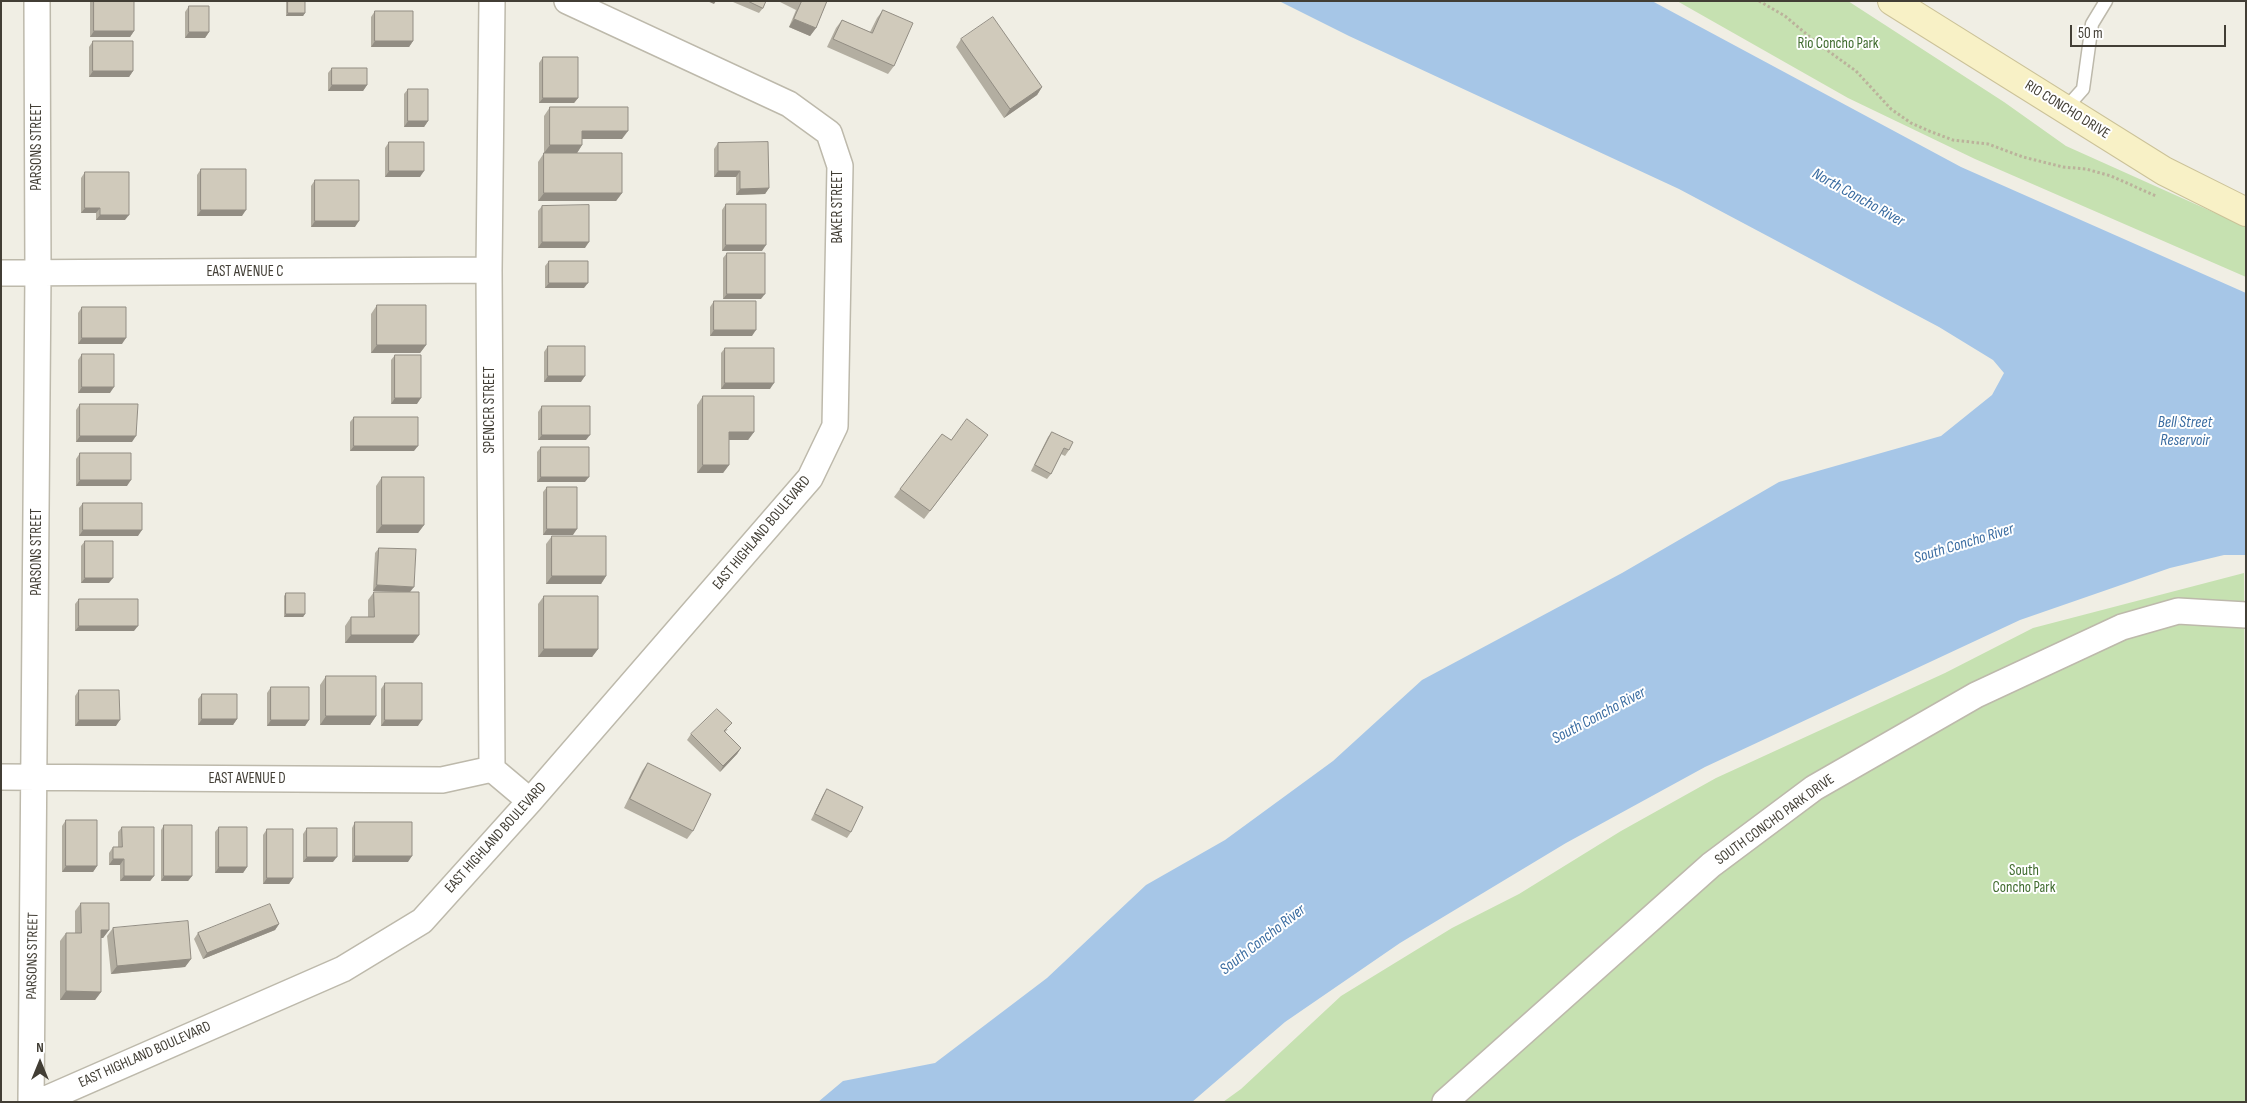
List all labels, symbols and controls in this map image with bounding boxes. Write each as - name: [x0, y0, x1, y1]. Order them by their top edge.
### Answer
- scale bar: [2072, 15, 2228, 47]
- text: 50 m: [2078, 24, 2103, 43]
- park label: Rio Concho Park: [1797, 35, 1879, 53]
- street label: RIO CONCHO DRIVE: [2021, 77, 2113, 143]
- street label: PARSONS STREET: [28, 103, 46, 191]
- water label: North Concho River: [1808, 165, 1908, 231]
- street label: BAKER STREET: [829, 170, 847, 244]
- street label: EAST AVENUE C: [206, 263, 284, 281]
- street label: SPENCER STREET: [481, 366, 499, 454]
- water label: Bell Street Reservoir: [2158, 413, 2212, 451]
- street label: EAST HIGHLAND BOULEVARD: [709, 472, 815, 594]
- street label: PARSONS STREET: [28, 508, 46, 596]
- water label: South Concho River: [1912, 520, 2016, 568]
- water label: South Concho River: [1549, 683, 1649, 749]
- street label: EAST AVENUE D: [208, 770, 286, 788]
- street label: SOUTH CONCHO PARK DRIVE: [1712, 771, 1838, 869]
- street label: EAST HIGHLAND BOULEVARD: [442, 779, 550, 897]
- park label: South Concho Park: [1993, 862, 2055, 897]
- water label: South Concho River: [1216, 901, 1310, 979]
- street label: PARSONS STREET: [23, 912, 43, 1000]
- street label: EAST HIGHLAND BOULEVARD: [76, 1018, 214, 1092]
- north arrow: [15, 1038, 65, 1088]
- text: N: [36, 1039, 44, 1056]

